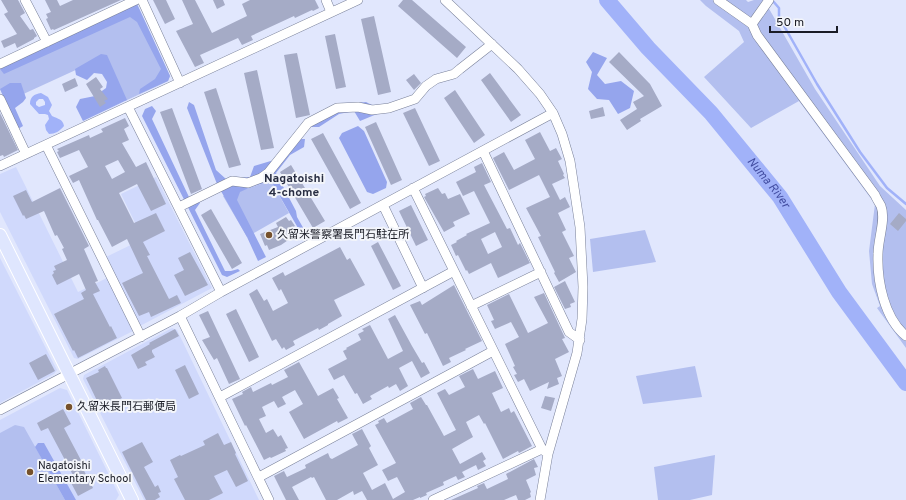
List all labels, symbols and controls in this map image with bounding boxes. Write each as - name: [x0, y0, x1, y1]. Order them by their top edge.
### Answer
- scale bar: [770, 8, 837, 34]
- text: 50 m: [776, 15, 804, 31]
- water label: Numa River: [743, 154, 794, 213]
- district label: Nagatoishi 4-chome: [264, 171, 324, 201]
- place label: 久留米警察署長門石駐在所: [277, 228, 410, 242]
- marker: 久留米警察署長門石駐在所: [264, 230, 274, 240]
- place label: 久留米長門石郵便局: [77, 400, 176, 414]
- marker: 久留米長門石郵便局: [64, 402, 74, 412]
- place label: Nagatoishi Elementary School: [38, 459, 131, 486]
- marker: Nagatoishi Elementary School: [25, 467, 35, 477]

